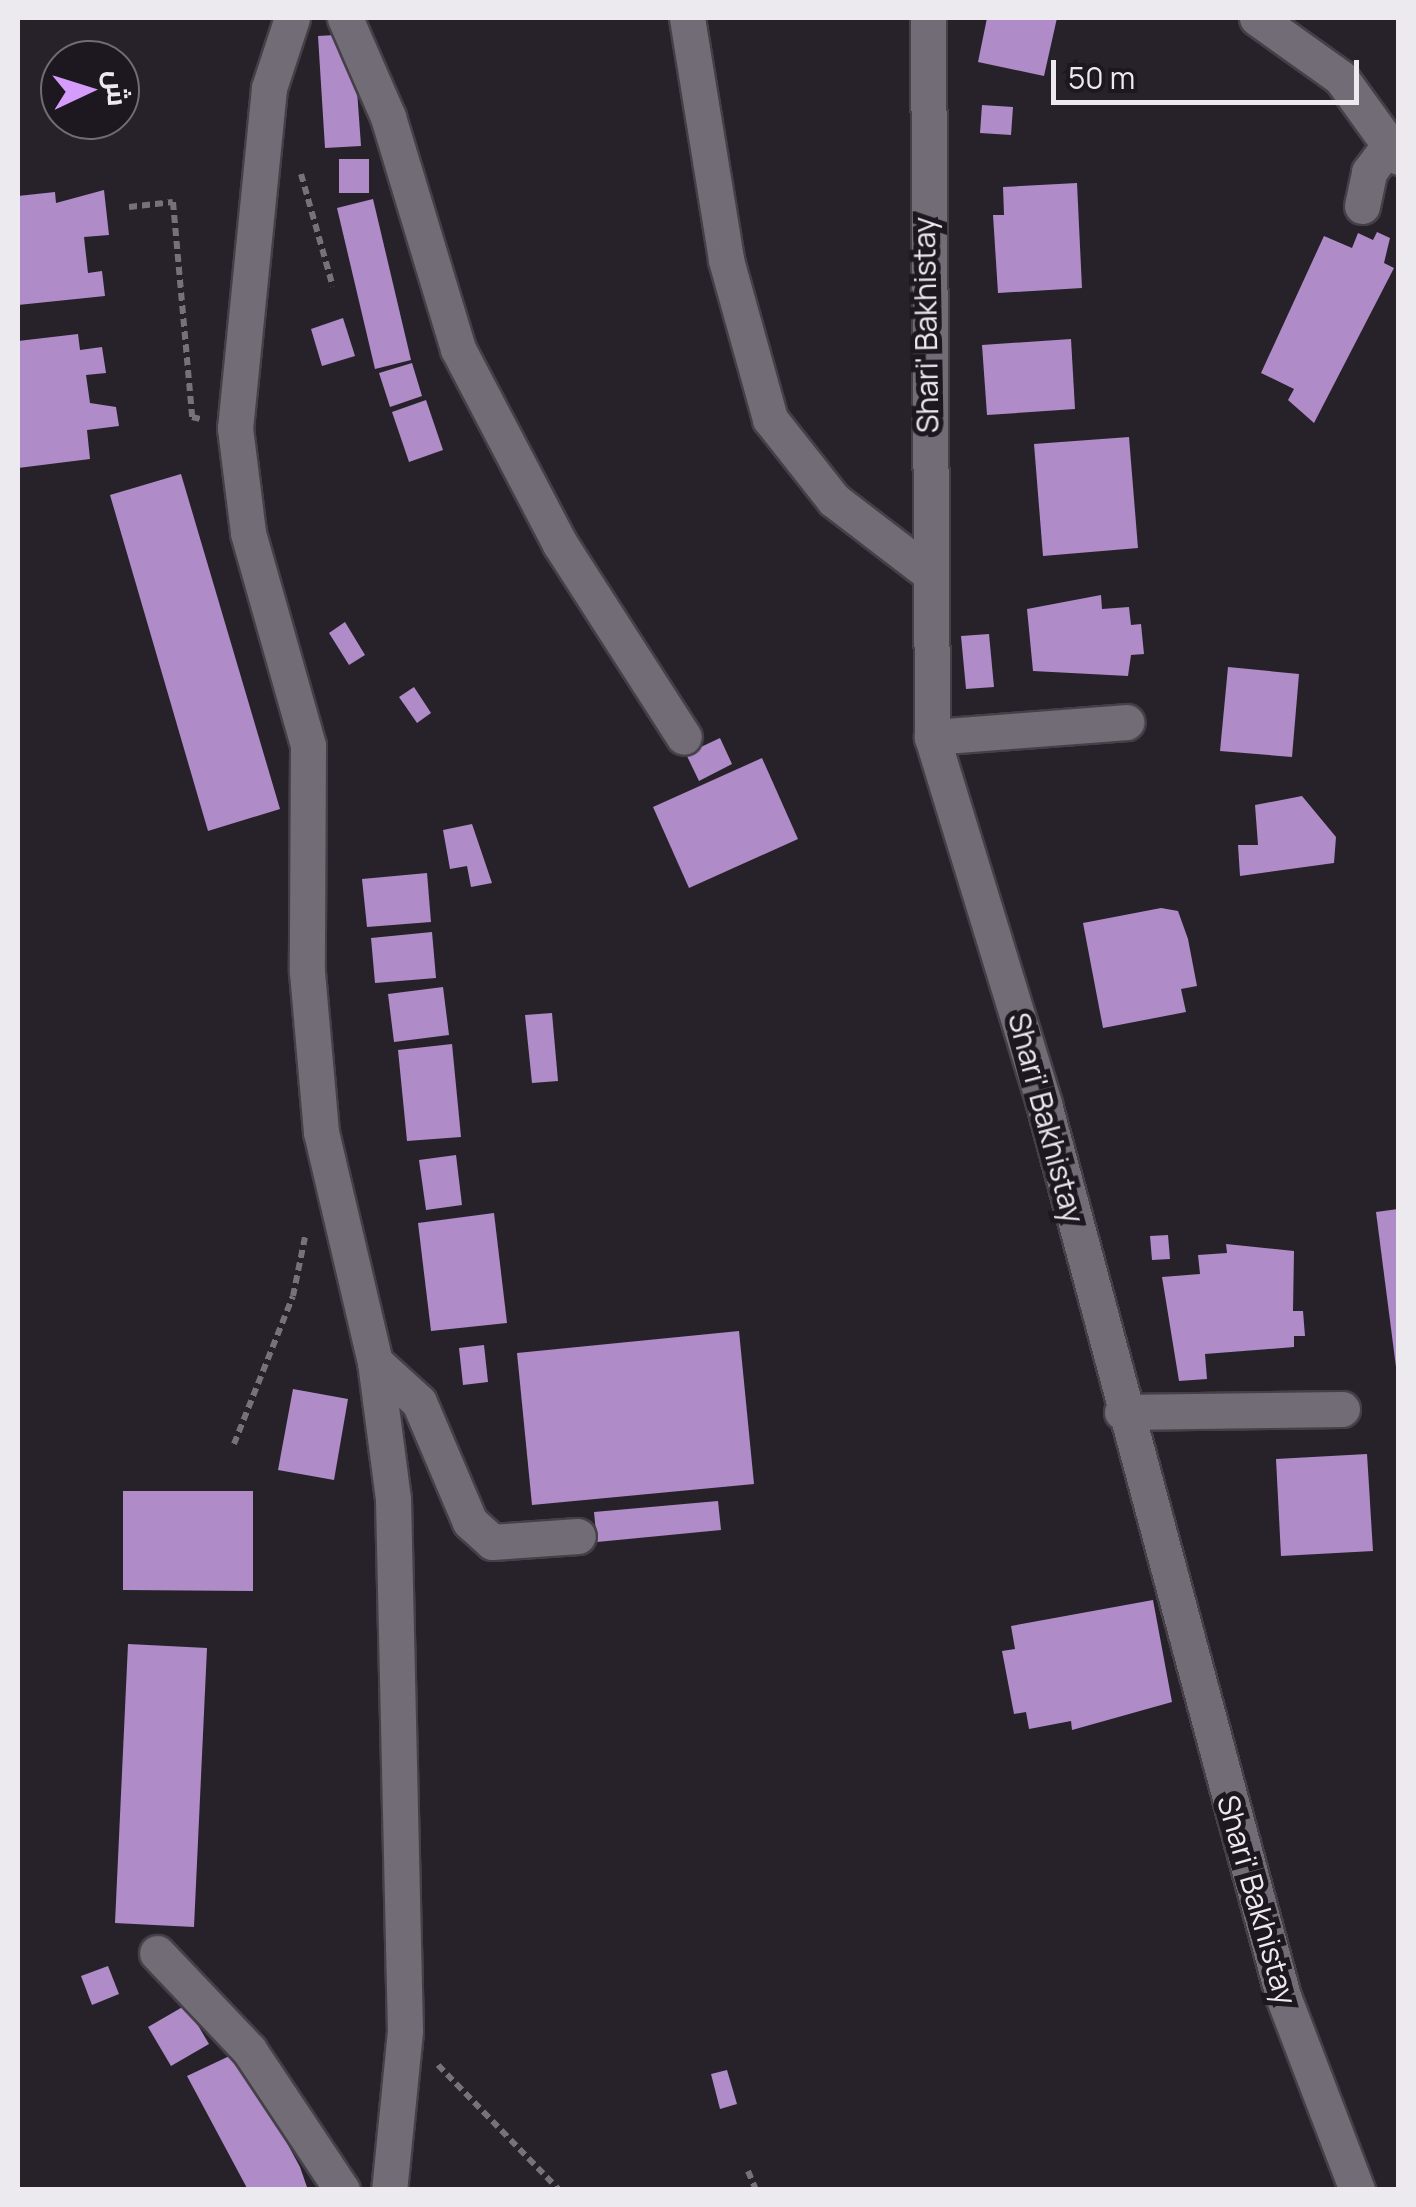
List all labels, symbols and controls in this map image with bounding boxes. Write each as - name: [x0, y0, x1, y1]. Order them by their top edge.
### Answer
- north arrow: [40, 40, 140, 140]
- scale bar: [1056, 40, 1364, 102]
- text: 50 m: [1068, 57, 1135, 98]
- text: ش: [98, 69, 138, 107]
- street label: Shari' Bakhistay: [906, 216, 946, 434]
- street label: Shari' Bakhistay: [1001, 1009, 1091, 1227]
- street label: Shari' Bakhistay: [1210, 1791, 1304, 2009]

